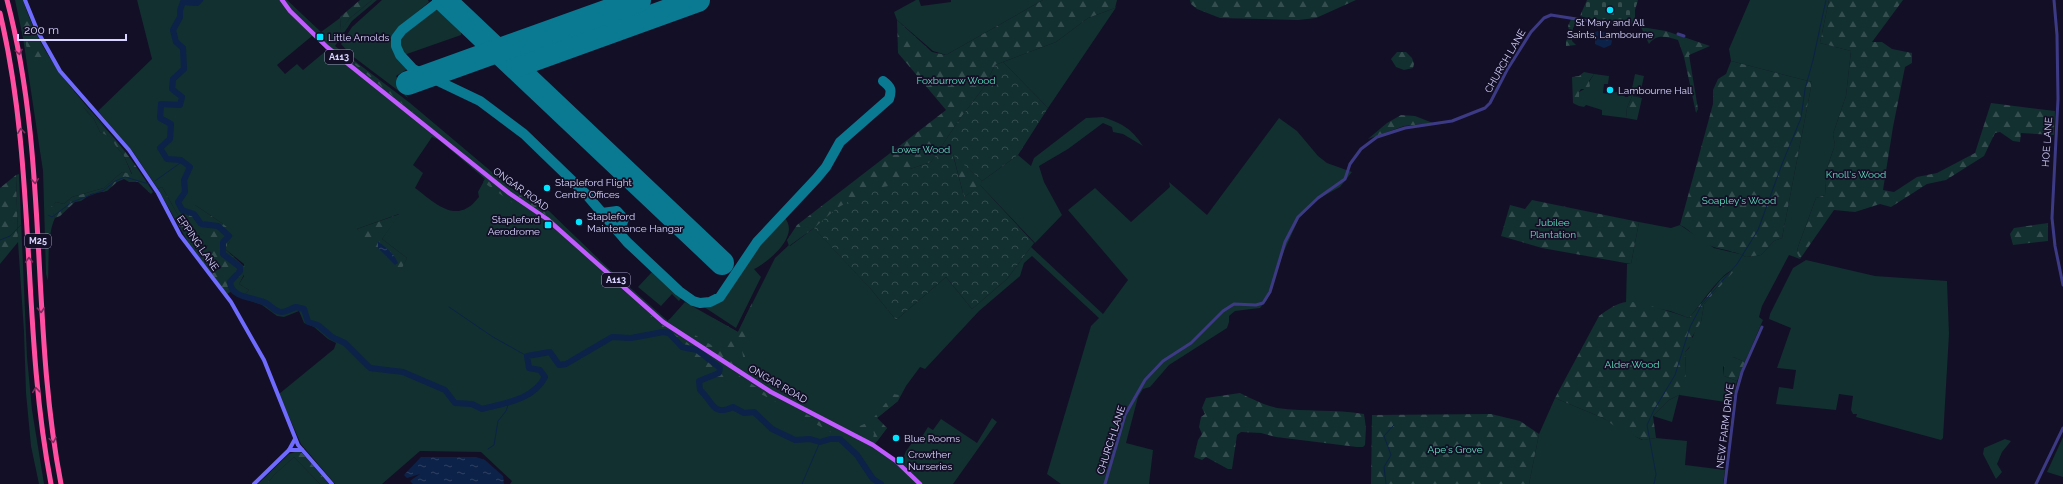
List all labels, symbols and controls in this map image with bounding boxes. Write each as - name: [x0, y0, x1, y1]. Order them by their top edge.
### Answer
- marker: St Mary and All Saints, Lambourne: [1605, 5, 1615, 15]
- scale bar: [18, 16, 126, 42]
- place label: St Mary and All Saints, Lambourne: [1567, 17, 1653, 40]
- text: 200 m: [24, 23, 59, 37]
- street label: CHURCH LANE: [1482, 27, 1528, 95]
- marker: Little Arnolds: [315, 32, 325, 42]
- place label: Little Arnolds: [328, 32, 390, 43]
- one-way arrow: [14, 49, 22, 55]
- road number: A113: [325, 50, 353, 64]
- park label: Foxburrow Wood: [916, 75, 996, 86]
- marker: Lambourne Hall: [1605, 85, 1615, 95]
- place label: Lambourne Hall: [1618, 85, 1693, 96]
- street label: HOE LANE: [2040, 117, 2054, 167]
- one-way arrow: [17, 128, 26, 134]
- park label: Lower Wood: [892, 144, 950, 155]
- street label: ONGAR ROAD: [491, 165, 551, 213]
- park label: Knoll's Wood: [1826, 169, 1886, 180]
- place label: Stapleford Flight Centre Offices: [555, 177, 632, 200]
- one-way arrow: [30, 178, 39, 184]
- marker: Stapleford Flight Centre Offices: [542, 183, 552, 193]
- park label: Soapley's Wood: [1702, 195, 1776, 206]
- place label: Stapleford Maintenance Hangar: [587, 211, 683, 234]
- street label: EPPING LANE: [175, 213, 221, 273]
- place label: Stapleford Aerodrome: [488, 214, 540, 237]
- marker: Stapleford Maintenance Hangar: [574, 217, 584, 227]
- park label: Jubilee Plantation: [1530, 217, 1576, 240]
- marker: Stapleford Aerodrome: [543, 220, 553, 230]
- road number: M25: [25, 234, 51, 248]
- one-way arrow: [25, 257, 33, 263]
- road number: A113: [602, 273, 630, 287]
- one-way arrow: [36, 307, 45, 313]
- park label: Alder Wood: [1605, 359, 1659, 370]
- street label: ONGAR ROAD: [747, 363, 809, 405]
- street label: NEW FARM DRIVE: [1714, 383, 1736, 469]
- one-way arrow: [32, 387, 41, 393]
- street label: CHURCH LANE: [1095, 404, 1127, 476]
- marker: Blue Rooms: [891, 433, 901, 443]
- place label: Blue Rooms: [904, 433, 960, 444]
- one-way arrow: [48, 437, 57, 443]
- park label: Ape's Grove: [1427, 444, 1483, 455]
- place label: Crowther Nurseries: [908, 449, 952, 472]
- marker: Crowther Nurseries: [895, 455, 905, 465]

